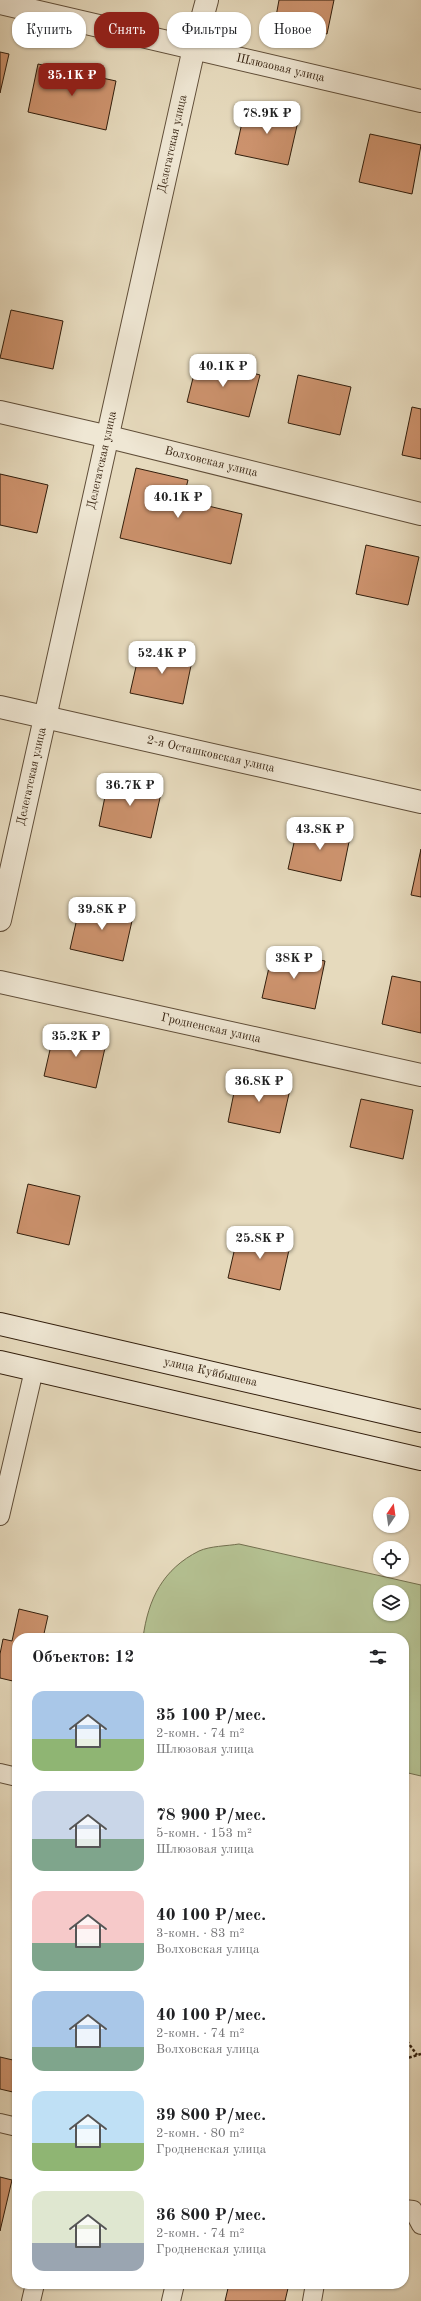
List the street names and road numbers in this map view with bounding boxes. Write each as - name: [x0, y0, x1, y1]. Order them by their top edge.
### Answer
- street label: Шлюзовая улица: [235, 52, 326, 84]
- street label: Делегатская улица: [156, 94, 189, 194]
- street label: Делегатская улица: [86, 410, 119, 510]
- street label: Волховская улица: [163, 445, 259, 479]
- street label: Делегатская улица: [15, 726, 49, 827]
- street label: 2-я Осташковская улица: [146, 734, 276, 775]
- street label: Гродненская улица: [160, 1012, 262, 1045]
- street label: улица Куйбышева: [163, 1356, 258, 1389]

